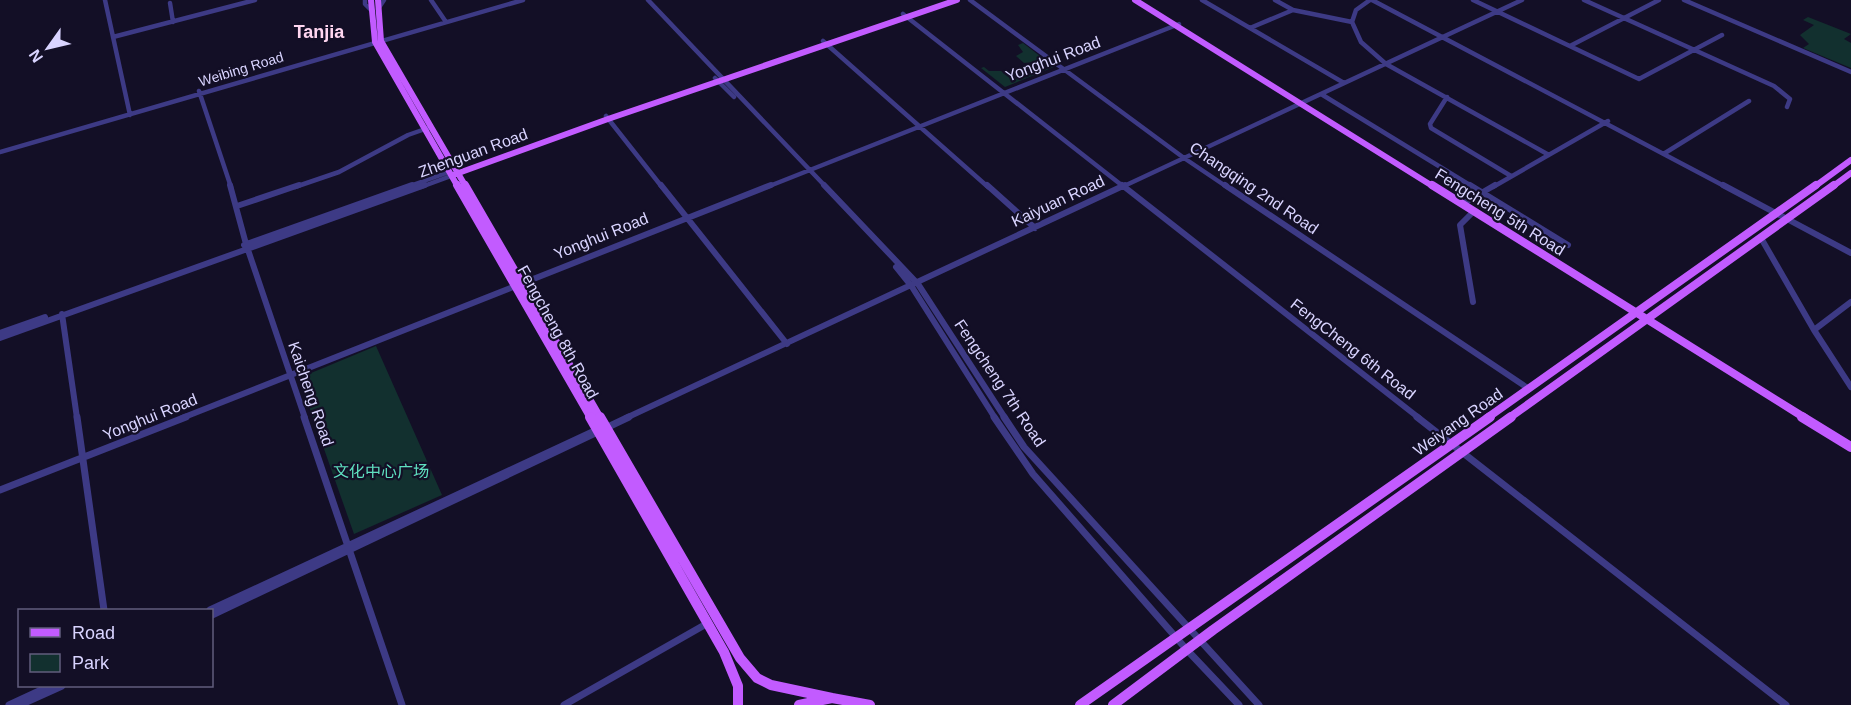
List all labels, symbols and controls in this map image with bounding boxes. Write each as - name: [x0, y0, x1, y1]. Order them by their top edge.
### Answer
- north arrow: [18, 18, 78, 78]
- district label: Tanjia: [294, 22, 345, 42]
- street label: Yonghui Road: [1003, 33, 1103, 85]
- text: N: [26, 47, 46, 66]
- street label: Weibing Road: [197, 49, 285, 89]
- street label: Zhenguan Road: [416, 125, 530, 181]
- street label: Changqing 2nd Road: [1187, 139, 1321, 237]
- street label: Fengcheng 5th Road: [1432, 165, 1568, 259]
- street label: Kaiyuan Road: [1009, 172, 1107, 230]
- street label: Yonghui Road: [551, 209, 651, 263]
- street label: Fengcheng 8th Road: [514, 263, 602, 401]
- street label: FengCheng 6th Road: [1287, 295, 1419, 403]
- street label: Fengcheng 7th Road: [951, 316, 1049, 450]
- street label: Kaicheng Road: [285, 340, 337, 448]
- street label: Weiyang Road: [1410, 385, 1506, 459]
- street label: Yonghui Road: [100, 390, 200, 444]
- park label: 文化中心广场: [333, 463, 429, 480]
- legend: [18, 609, 213, 687]
- text: Road: [72, 623, 115, 643]
- text: Park: [72, 653, 110, 673]

